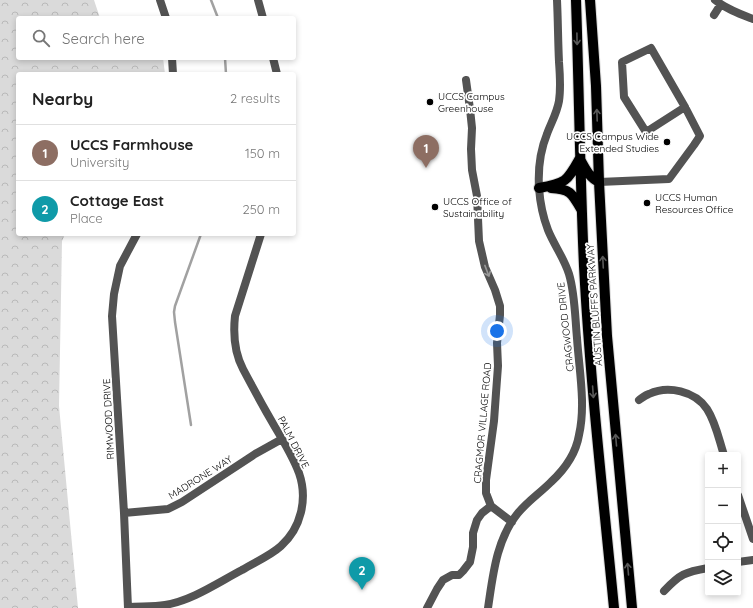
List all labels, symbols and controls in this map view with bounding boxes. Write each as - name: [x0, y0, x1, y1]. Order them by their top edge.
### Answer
- search box: [16, 16, 296, 60]
- icon: search: [30, 27, 52, 49]
- text: Search here: [62, 29, 145, 48]
- one-way arrow: [573, 32, 580, 45]
- text: Nearby: [32, 88, 93, 109]
- text: 2 results: [230, 90, 280, 106]
- place label: UCCS Campus Greenhouse: [438, 90, 505, 115]
- marker: UCCS Campus Greenhouse: [425, 97, 435, 107]
- one-way arrow: [593, 109, 601, 122]
- place label: UCCS Campus Wide Extended Studies: [566, 130, 659, 155]
- text: UCCS Farmhouse: [70, 135, 193, 154]
- pin: 1: [413, 135, 439, 168]
- marker: UCCS Campus Wide Extended Studies: [662, 137, 672, 147]
- text: 1: [42, 145, 48, 161]
- text: 150 m: [245, 145, 280, 161]
- text: University: [70, 154, 129, 170]
- text: Cottage East: [70, 191, 164, 210]
- place label: UCCS Human Resources Office: [655, 191, 734, 216]
- place label: UCCS Office of Sustainability: [443, 195, 512, 220]
- marker: UCCS Human Resources Office: [642, 198, 652, 208]
- text: 2: [41, 201, 49, 217]
- text: 250 m: [243, 201, 280, 217]
- marker: UCCS Office of Sustainability: [430, 202, 440, 212]
- text: Place: [70, 210, 103, 226]
- street label: AUSTIN BLUFFS PARKWAY: [584, 243, 605, 366]
- one-way arrow: [600, 256, 607, 269]
- one-way arrow: [484, 265, 492, 277]
- street label: CRAGWOOD DRIVE: [554, 281, 577, 372]
- your location: [487, 321, 507, 341]
- street label: CRAGMOR VILLAGE ROAD: [471, 362, 494, 484]
- street label: RIMWOOD DRIVE: [100, 378, 117, 460]
- one-way arrow: [590, 385, 597, 398]
- street label: PALM DRIVE: [275, 414, 312, 471]
- one-way arrow: [613, 434, 620, 447]
- street label: MADRONE WAY: [166, 452, 235, 502]
- map controls: [705, 452, 741, 596]
- button: +: [705, 452, 741, 488]
- button: −: [705, 488, 741, 524]
- button: locate: [705, 524, 741, 560]
- pin: 2: [349, 557, 375, 590]
- button: layers: [705, 560, 741, 596]
- one-way arrow: [624, 563, 632, 576]

